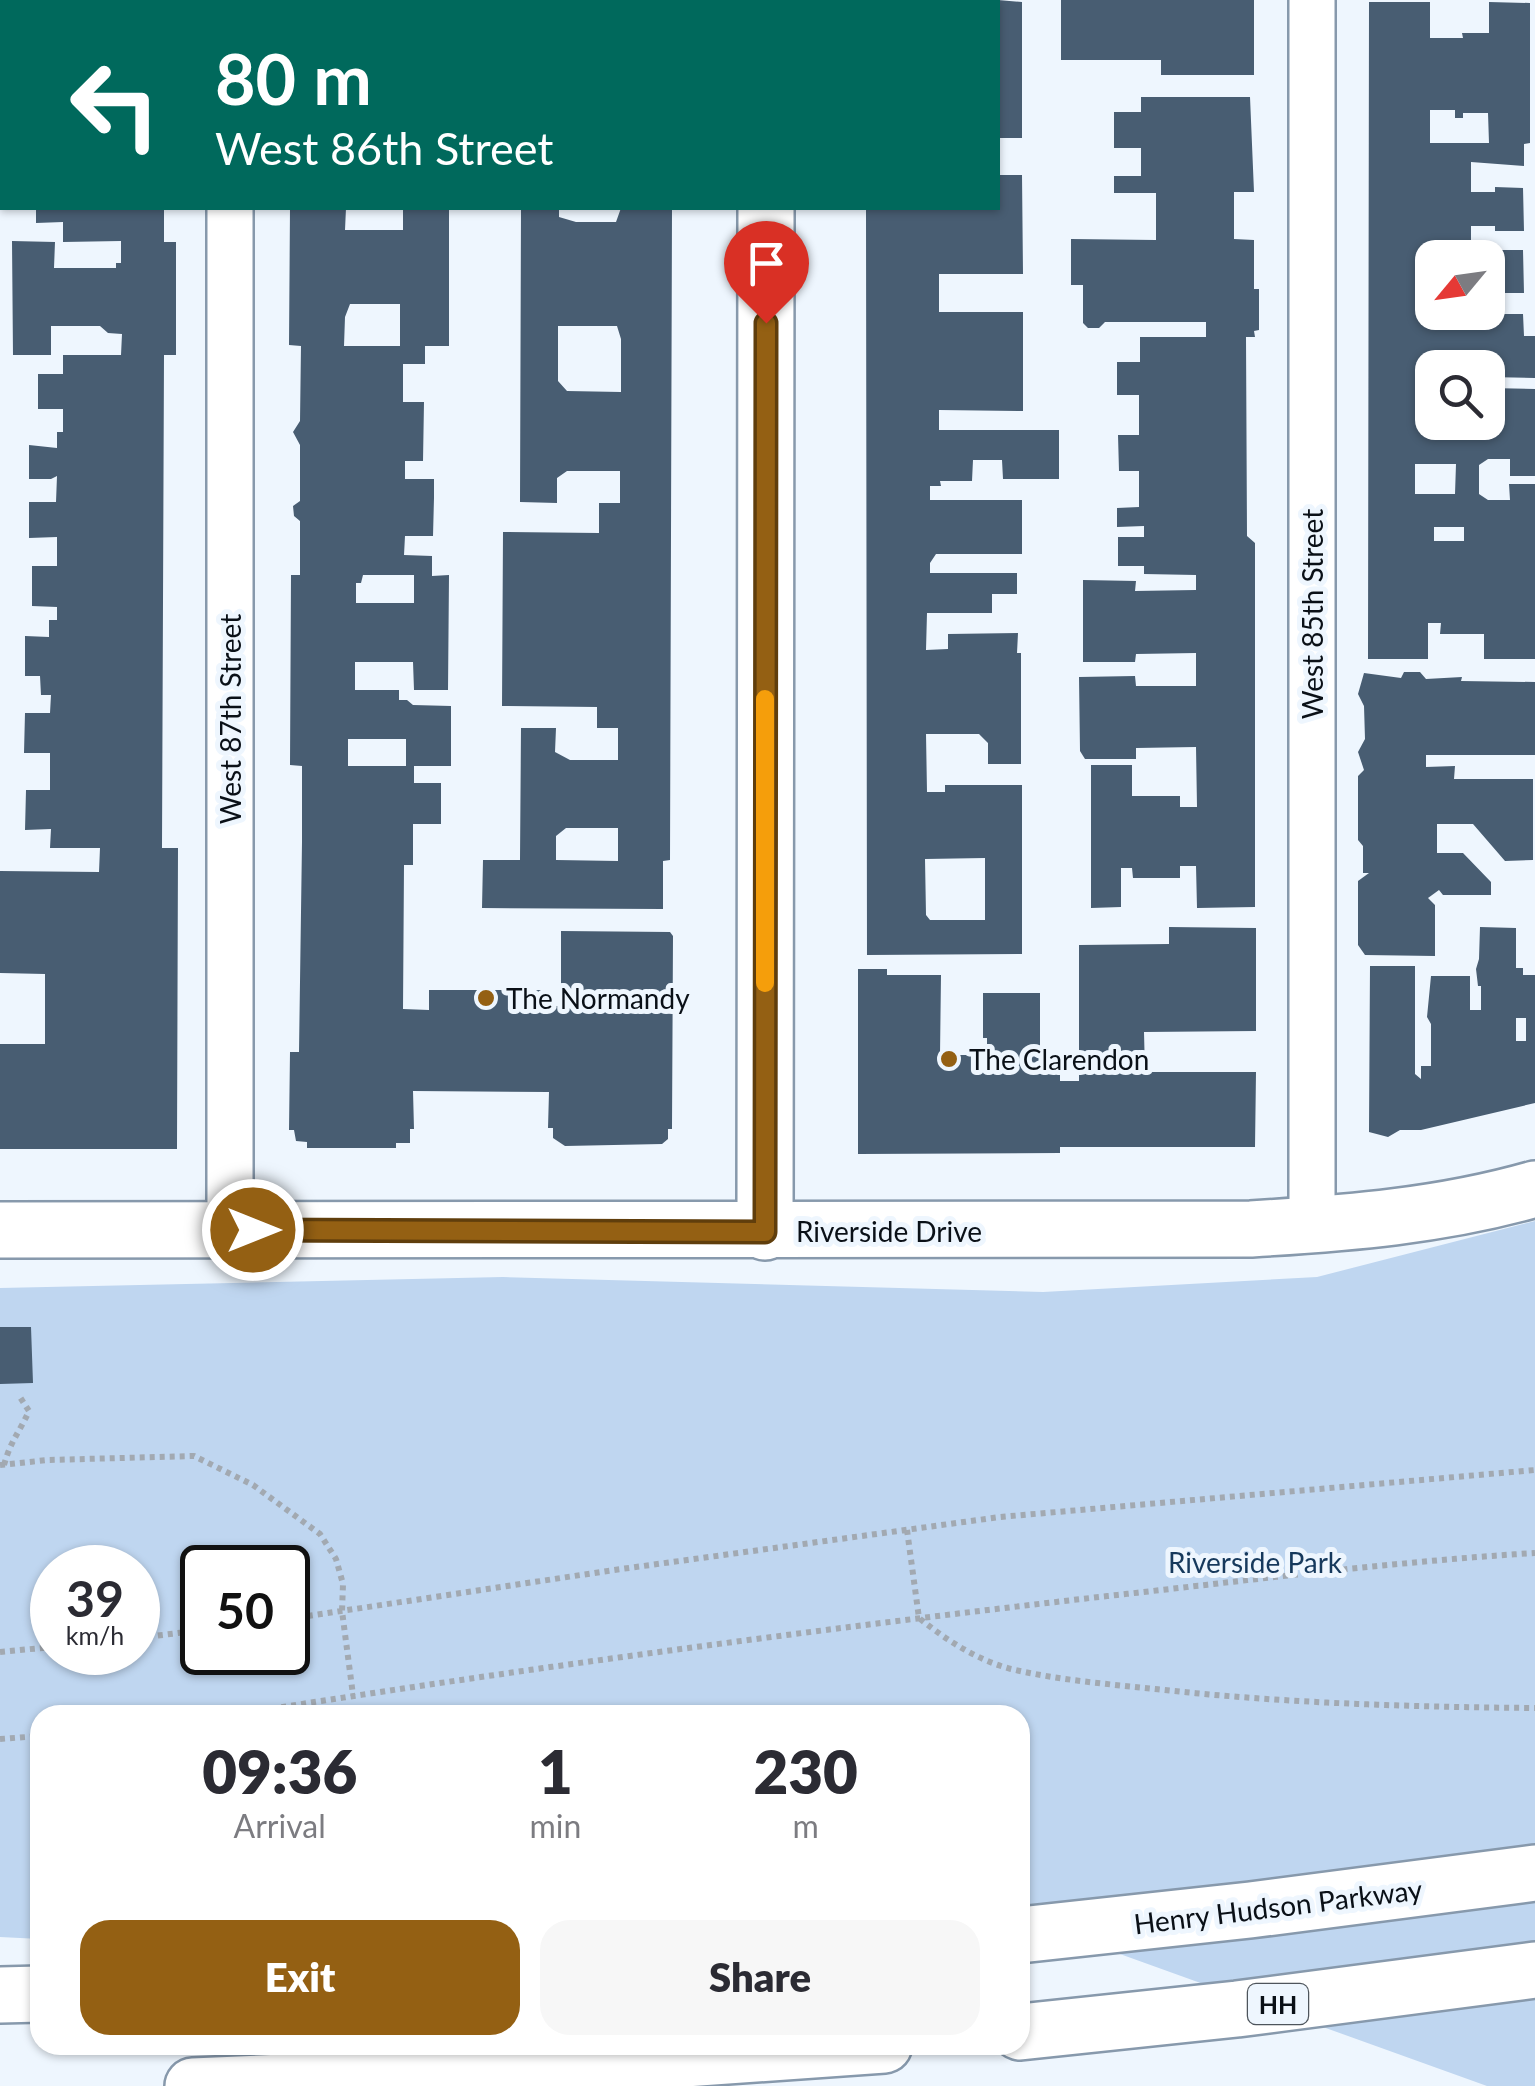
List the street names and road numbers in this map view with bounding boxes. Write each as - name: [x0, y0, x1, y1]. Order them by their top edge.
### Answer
- street label: West 85th Street: [1295, 509, 1329, 719]
- street label: West 87th Street: [213, 614, 247, 824]
- street label: Riverside Drive: [796, 1214, 982, 1248]
- street label: Henry Hudson Parkway: [1132, 1871, 1425, 1941]
- road number: HH: [1248, 1984, 1308, 2024]

